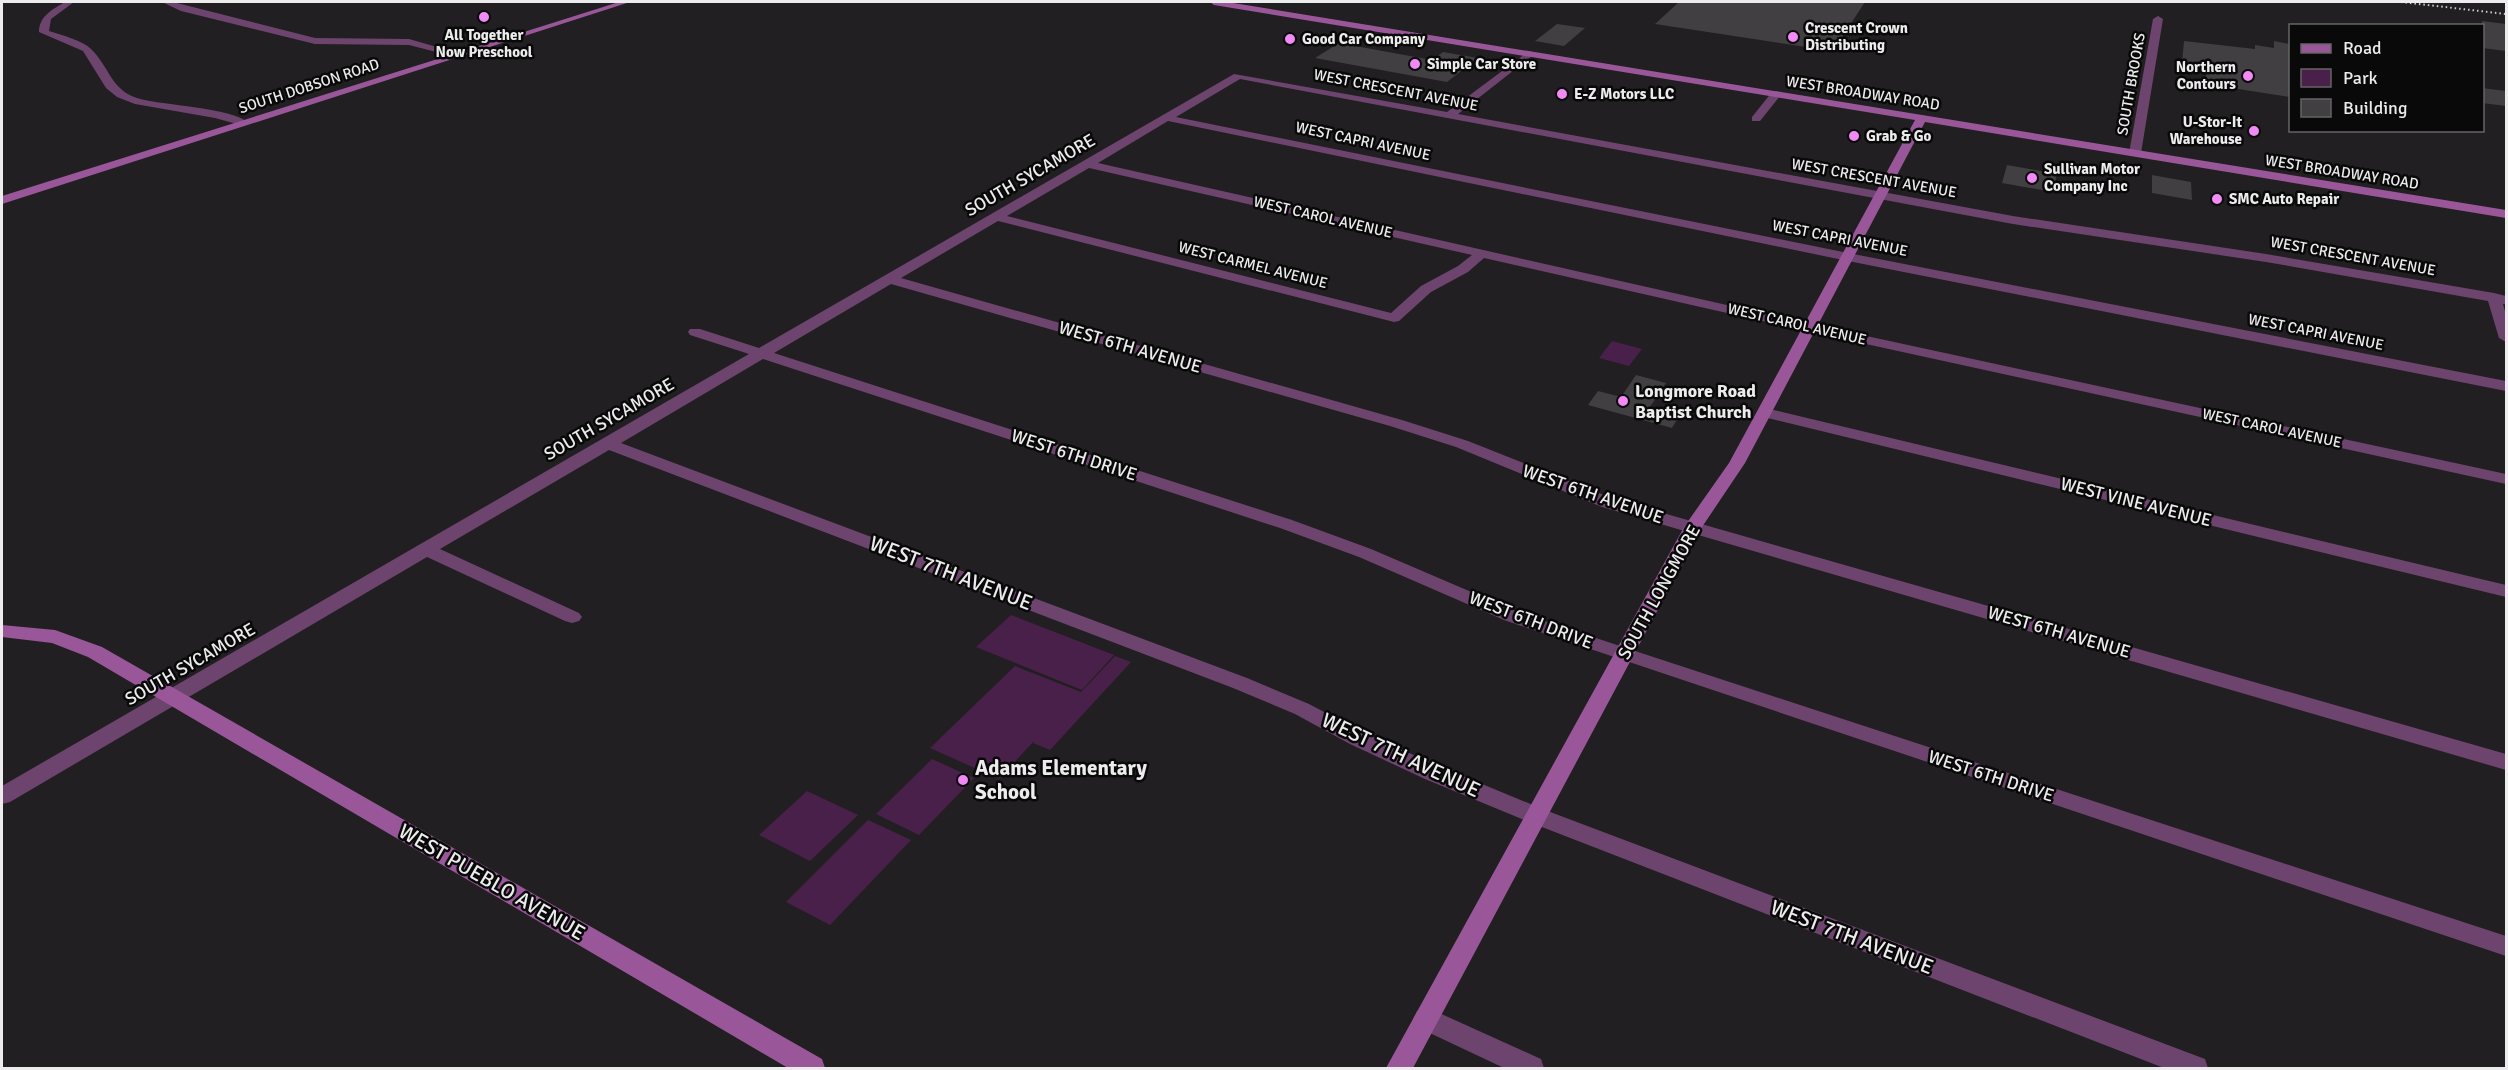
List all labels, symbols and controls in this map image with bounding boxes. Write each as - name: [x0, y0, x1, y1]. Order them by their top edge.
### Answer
- marker: All Together Now Preschool: [477, 10, 491, 24]
- place label: Crescent Crown Distributing: [1805, 19, 1908, 54]
- legend: [2289, 24, 2484, 132]
- place label: All Together Now Preschool: [436, 26, 533, 61]
- place label: Good Car Company: [1302, 30, 1426, 48]
- marker: Crescent Crown Distributing: [1786, 30, 1800, 44]
- street label: SOUTH BROOKS: [2113, 31, 2149, 137]
- marker: Good Car Company: [1283, 32, 1297, 46]
- text: Road: [2343, 37, 2382, 59]
- street label: SOUTH DOBSON ROAD: [236, 55, 382, 117]
- place label: Simple Car Store: [1427, 55, 1536, 73]
- marker: Simple Car Store: [1408, 57, 1422, 71]
- place label: Northern Contours: [2176, 58, 2236, 93]
- street label: WEST CRESCENT AVENUE: [1312, 65, 1480, 115]
- text: Park: [2343, 67, 2378, 89]
- marker: Northern Contours: [2241, 69, 2255, 83]
- street label: WEST BROADWAY ROAD: [1785, 72, 1941, 114]
- place label: E-Z Motors LLC: [1574, 85, 1674, 103]
- marker: E-Z Motors LLC: [1555, 87, 1569, 101]
- text: Building: [2343, 97, 2407, 119]
- place label: U-Stor-It Warehouse: [2170, 113, 2242, 148]
- street label: WEST CAPRI AVENUE: [1294, 118, 1432, 164]
- marker: U-Stor-It Warehouse: [2247, 124, 2261, 138]
- place label: Grab & Go: [1866, 127, 1932, 145]
- street label: SOUTH SYCAMORE: [961, 129, 1099, 221]
- marker: Grab & Go: [1847, 129, 1861, 143]
- street label: WEST BROADWAY ROAD: [2264, 151, 2420, 193]
- street label: WEST CRESCENT AVENUE: [1790, 155, 1958, 201]
- place label: Sullivan Motor Company Inc: [2044, 160, 2140, 195]
- marker: Sullivan Motor Company Inc: [2025, 171, 2039, 185]
- place label: SMC Auto Repair: [2229, 190, 2339, 208]
- street label: WEST CAROL AVENUE: [1252, 192, 1394, 242]
- marker: SMC Auto Repair: [2210, 192, 2224, 206]
- street label: WEST CAPRI AVENUE: [1771, 216, 1909, 260]
- street label: WEST CRESCENT AVENUE: [2269, 233, 2437, 279]
- street label: WEST CARMEL AVENUE: [1177, 238, 1329, 292]
- street label: WEST CAROL AVENUE: [1726, 299, 1868, 349]
- street label: WEST CAPRI AVENUE: [2247, 310, 2385, 354]
- street label: WEST 6TH AVENUE: [1056, 316, 1204, 378]
- street label: SOUTH SYCAMORE: [540, 373, 678, 465]
- place label: Longmore Road Baptist Church: [1635, 380, 1756, 423]
- marker: Longmore Road Baptist Church: [1616, 394, 1630, 408]
- street label: WEST CAROL AVENUE: [2201, 404, 2343, 452]
- street label: WEST 6TH DRIVE: [1008, 424, 1140, 486]
- street label: WEST 6TH AVENUE: [1520, 460, 1666, 528]
- street label: WEST VINE AVENUE: [2058, 473, 2214, 531]
- street label: SOUTH LONGMORE: [1613, 521, 1705, 663]
- street label: WEST 7TH AVENUE: [866, 530, 1036, 616]
- street label: WEST 6TH DRIVE: [1466, 586, 1596, 654]
- street label: WEST 6TH AVENUE: [1985, 601, 2133, 663]
- street label: SOUTH SYCAMORE: [121, 618, 259, 710]
- street label: WEST 7TH AVENUE: [1317, 707, 1485, 803]
- street label: WEST 6TH DRIVE: [1925, 745, 2057, 807]
- place label: Adams Elementary School: [975, 755, 1148, 805]
- marker: Adams Elementary School: [956, 773, 970, 787]
- street label: WEST PUEBLO AVENUE: [394, 818, 590, 946]
- street label: WEST 7TH AVENUE: [1767, 894, 1937, 980]

